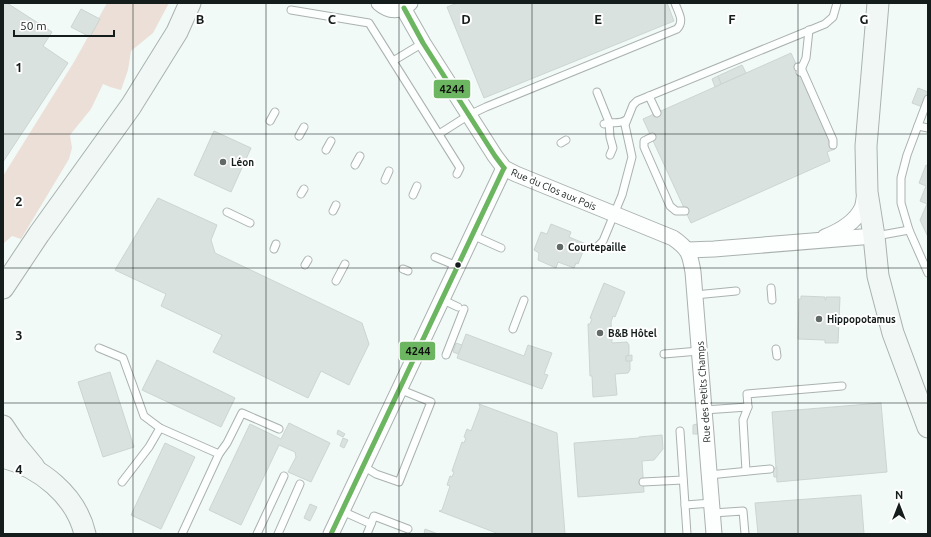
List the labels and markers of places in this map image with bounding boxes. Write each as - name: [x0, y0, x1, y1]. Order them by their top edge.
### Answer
- marker: Léon: [218, 157, 228, 167]
- place label: Léon: [231, 157, 254, 168]
- marker: Courtepaille: [555, 242, 565, 252]
- place label: Courtepaille: [568, 242, 626, 253]
- unlabelled marker: [453, 260, 463, 270]
- marker: Hippopotamus: [814, 314, 824, 324]
- place label: Hippopotamus: [827, 314, 896, 325]
- marker: B&B Hôtel: [595, 328, 605, 338]
- place label: B&B Hôtel: [608, 328, 657, 339]

